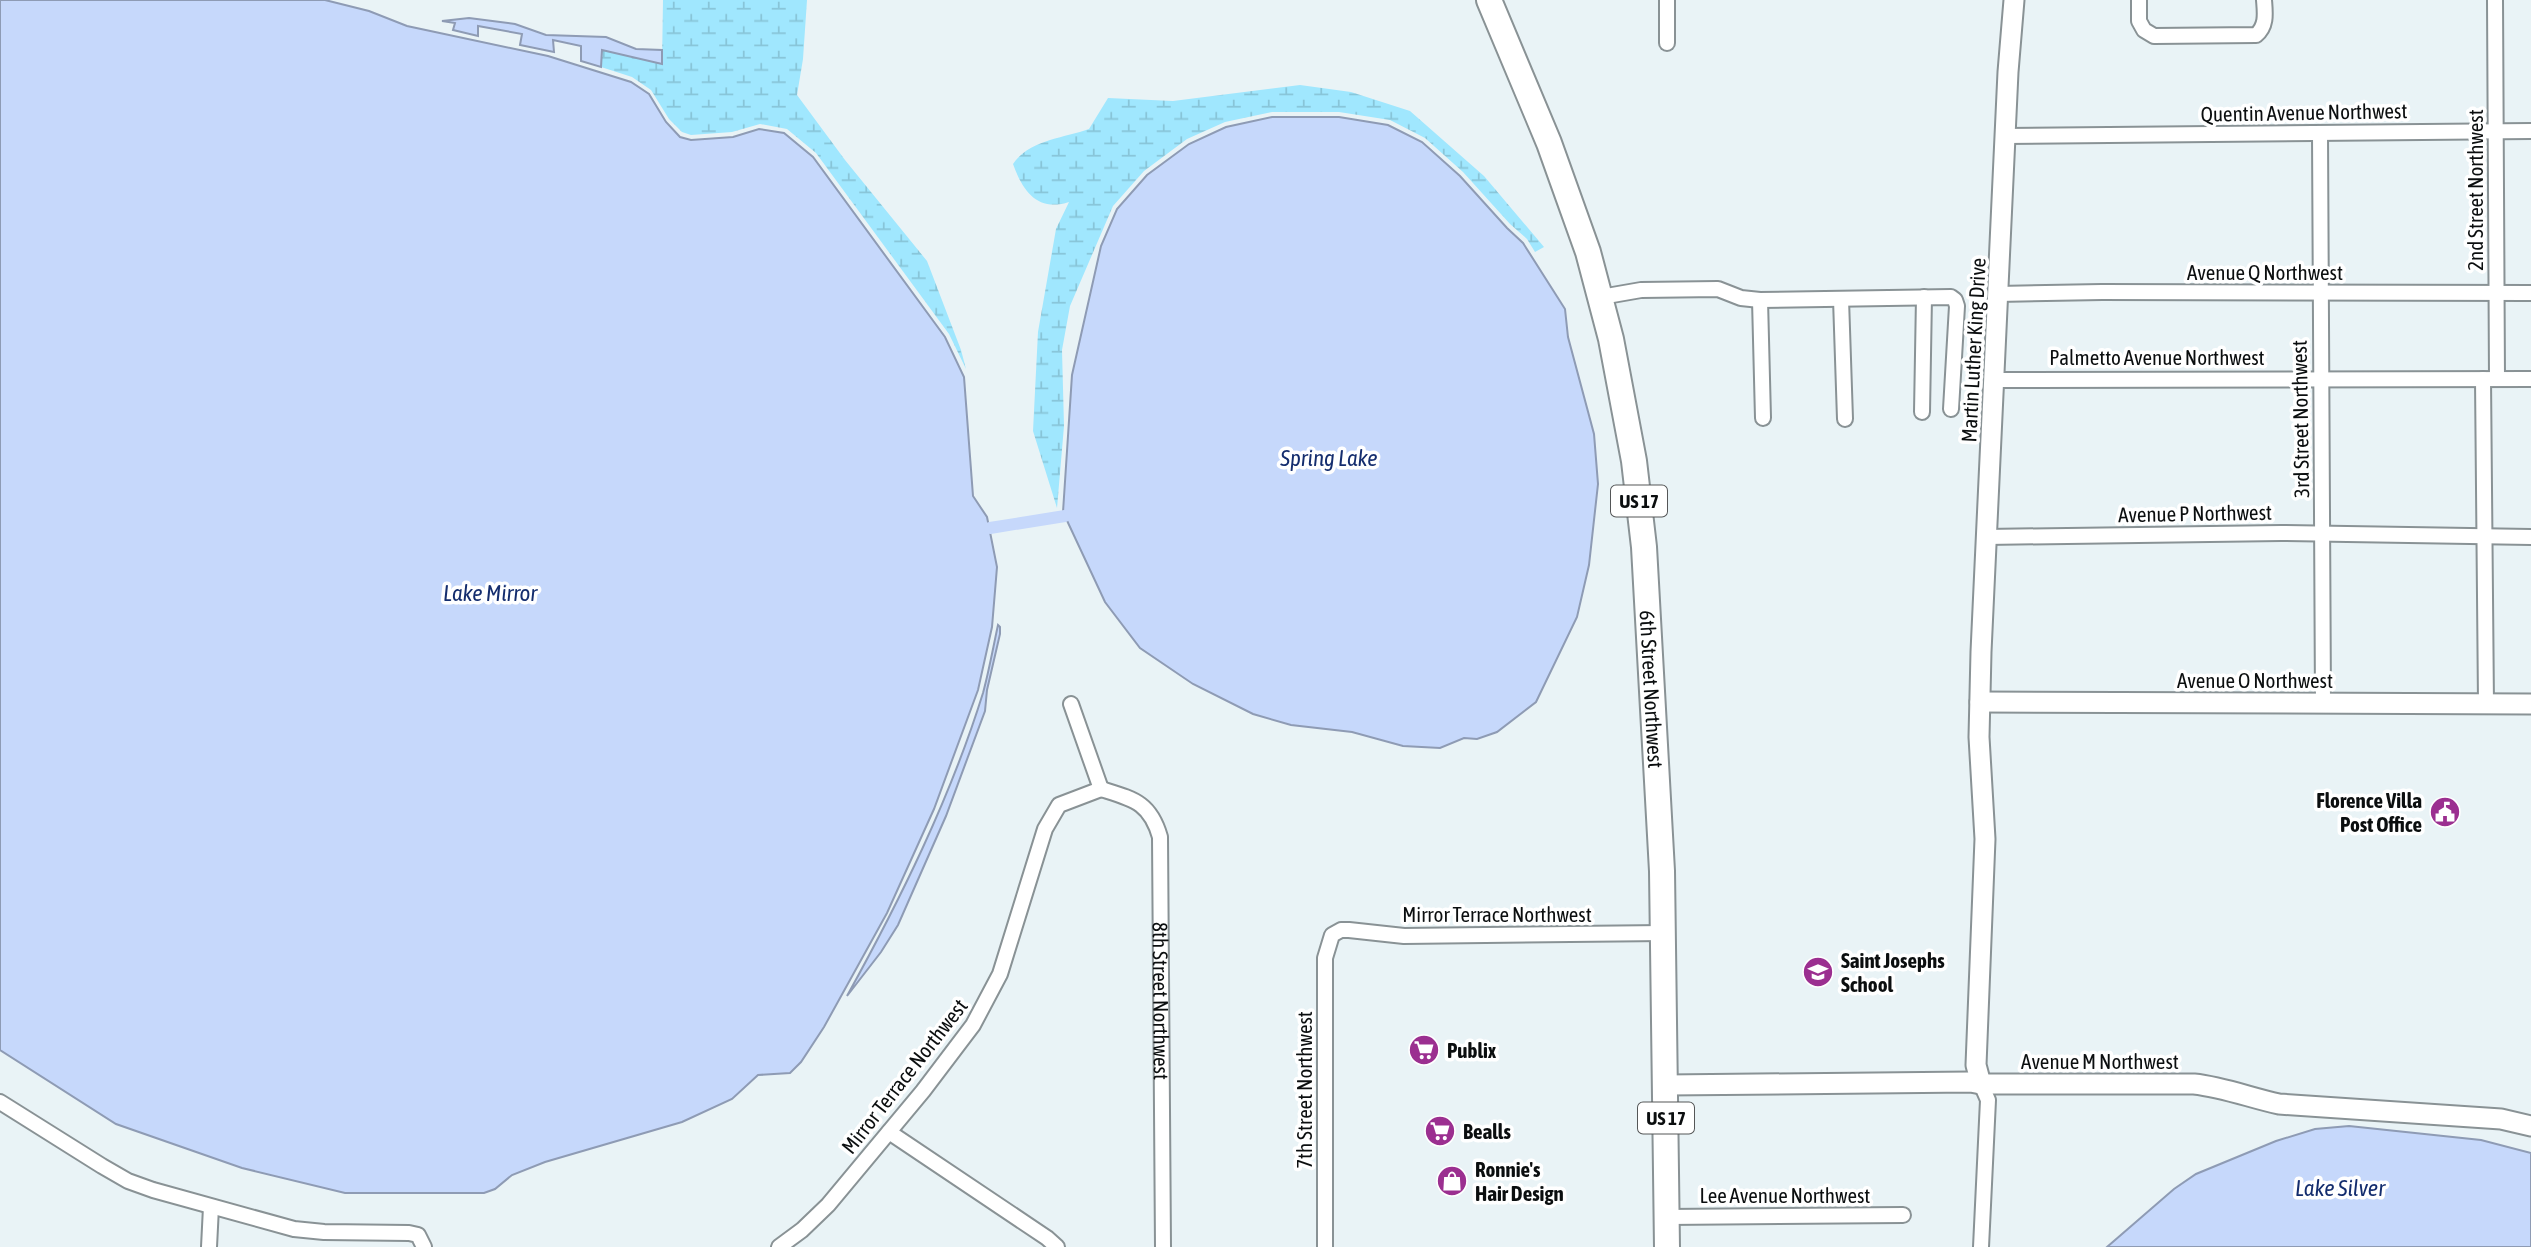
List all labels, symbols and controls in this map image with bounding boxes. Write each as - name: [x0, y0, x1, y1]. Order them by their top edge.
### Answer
- street label: Quentin Avenue Northwest: [2200, 98, 2408, 126]
- street label: 2nd Street Northwest: [2463, 109, 2487, 271]
- street label: Martin Luther King Drive: [1956, 257, 1990, 443]
- street label: Avenue Q Northwest: [2187, 260, 2343, 284]
- street label: 3rd Street Northwest: [2287, 340, 2313, 498]
- street label: Palmetto Avenue Northwest: [2049, 345, 2265, 369]
- water label: Spring Lake: [1279, 445, 1378, 471]
- road number: US 17: [1611, 486, 1667, 516]
- street label: Avenue P Northwest: [2118, 500, 2272, 526]
- water label: Lake Mirror: [443, 580, 538, 606]
- street label: 6th Street Northwest: [1636, 610, 1668, 769]
- street label: Avenue O Northwest: [2177, 668, 2333, 692]
- place label: Florence Villa Post Office: [2316, 788, 2422, 836]
- public building icon: Florence Villa Post Office: [2428, 795, 2462, 829]
- street label: Mirror Terrace Northwest: [1402, 902, 1592, 926]
- street label: 8th Street Northwest: [1149, 922, 1174, 1080]
- place label: Saint Josephs School: [1841, 948, 1945, 996]
- school or university icon: Saint Josephs School: [1801, 955, 1835, 989]
- street label: Mirror Terrace Northwest: [836, 994, 972, 1158]
- street label: 7th Street Northwest: [1292, 1011, 1316, 1169]
- supermarket icon: Publix: [1407, 1033, 1441, 1067]
- place label: Publix: [1447, 1038, 1497, 1062]
- street label: Avenue M Northwest: [2021, 1049, 2179, 1073]
- road number: US 17: [1638, 1102, 1694, 1134]
- supermarket icon: Bealls: [1423, 1114, 1457, 1148]
- place label: Bealls: [1463, 1119, 1511, 1143]
- place label: Ronnie's Hair Design: [1475, 1157, 1564, 1205]
- shop icon: Ronnie's Hair Design: [1435, 1164, 1469, 1198]
- water label: Lake Silver: [2295, 1175, 2386, 1201]
- street label: Lee Avenue Northwest: [1700, 1183, 1870, 1207]

